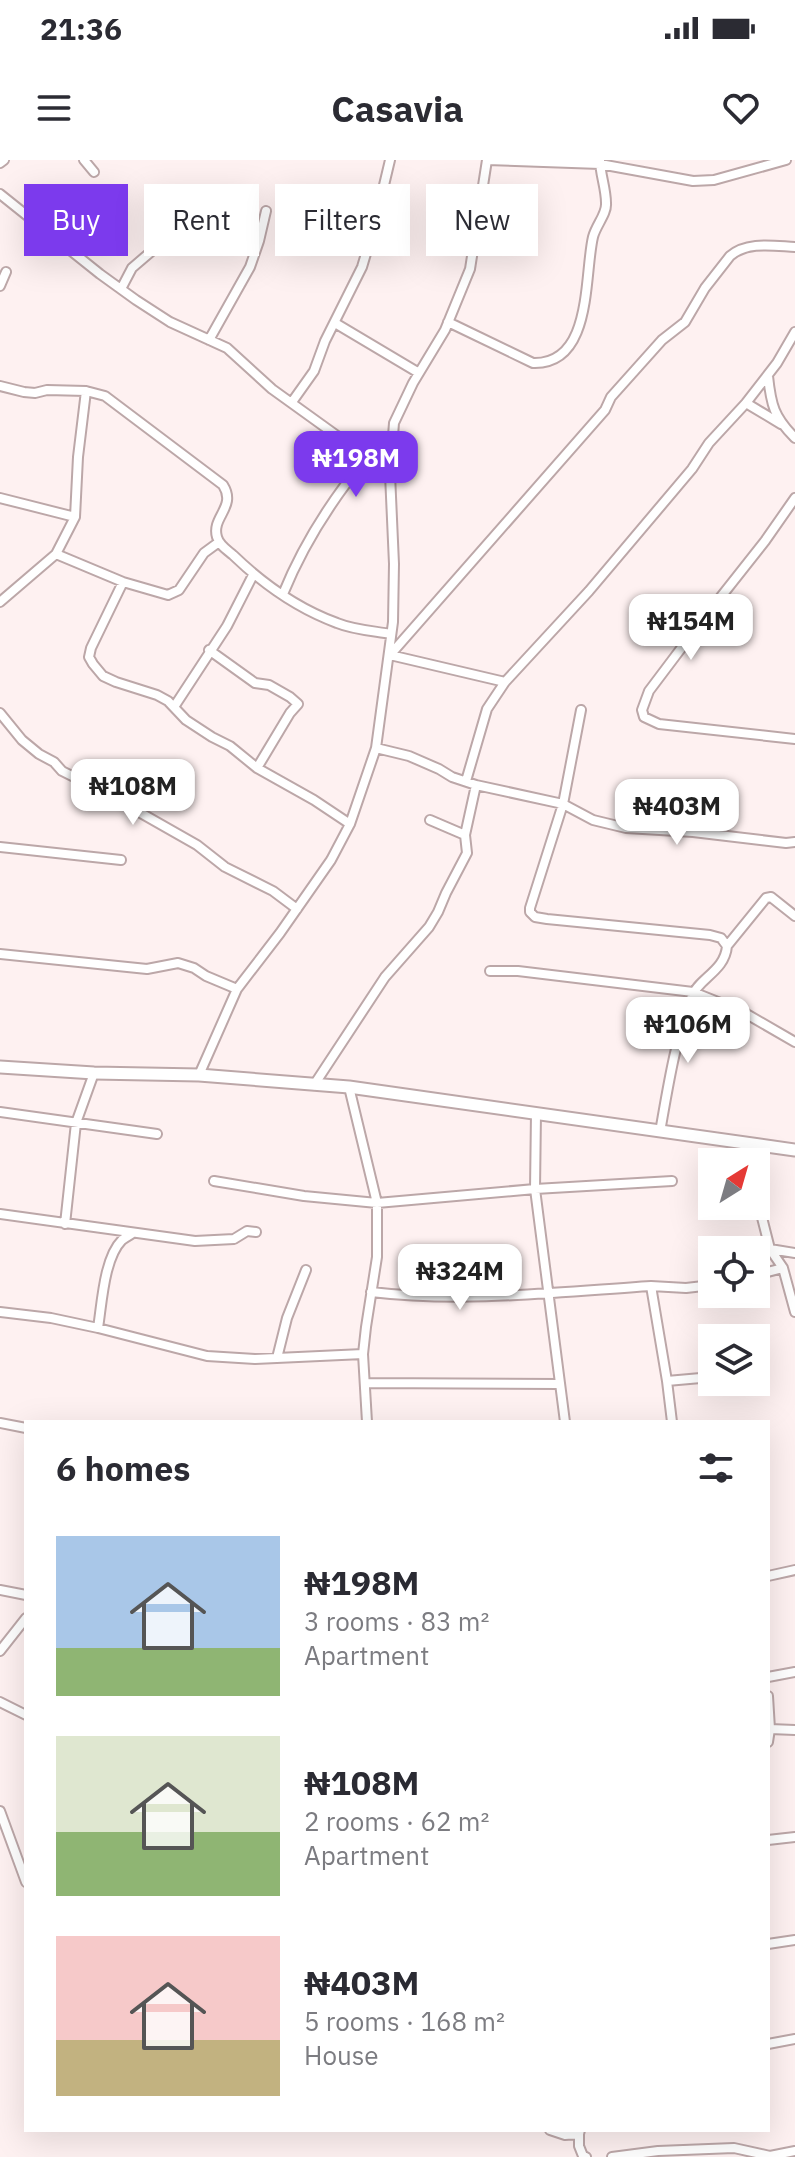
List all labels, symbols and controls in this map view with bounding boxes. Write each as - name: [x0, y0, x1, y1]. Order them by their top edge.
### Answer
- text: 21:36: [40, 9, 122, 48]
- text: Casavia: [331, 85, 464, 132]
- icon: menu: [32, 86, 76, 130]
- icon: heart: [719, 86, 763, 130]
- chip: Buy: [24, 184, 128, 256]
- chip: Rent: [144, 184, 259, 256]
- chip: Filters: [275, 184, 410, 256]
- chip: New: [426, 184, 538, 256]
- pin: ₦198M: [300, 431, 412, 499]
- text: ₦198M: [312, 440, 400, 474]
- pin: ₦154M: [635, 594, 747, 662]
- text: ₦154M: [647, 603, 735, 637]
- pin: ₦108M: [77, 759, 189, 827]
- text: ₦108M: [89, 768, 177, 802]
- pin: ₦403M: [621, 779, 733, 847]
- text: ₦403M: [633, 788, 721, 822]
- pin: ₦106M: [632, 997, 744, 1065]
- text: ₦106M: [644, 1006, 732, 1040]
- north arrow: [698, 1148, 770, 1220]
- map controls: [698, 1148, 770, 1396]
- button: locate: [698, 1236, 770, 1308]
- pin: ₦324M: [404, 1244, 516, 1312]
- text: ₦324M: [416, 1253, 504, 1287]
- button: layers: [698, 1324, 770, 1396]
- text: 6 homes: [56, 1446, 191, 1490]
- icon: filters: [694, 1446, 738, 1490]
- text: ₦198M: [304, 1560, 419, 1604]
- icon: home: [120, 1568, 216, 1664]
- text: 3 rooms · 83 m²: [304, 1604, 489, 1638]
- text: Apartment: [304, 1638, 429, 1672]
- text: ₦108M: [304, 1760, 419, 1804]
- icon: home: [120, 1768, 216, 1864]
- text: 2 rooms · 62 m²: [304, 1804, 489, 1838]
- text: Apartment: [304, 1838, 429, 1872]
- text: ₦403M: [304, 1960, 419, 2004]
- icon: home: [120, 1968, 216, 2064]
- text: 5 rooms · 168 m²: [304, 2004, 505, 2038]
- text: House: [304, 2038, 379, 2072]

